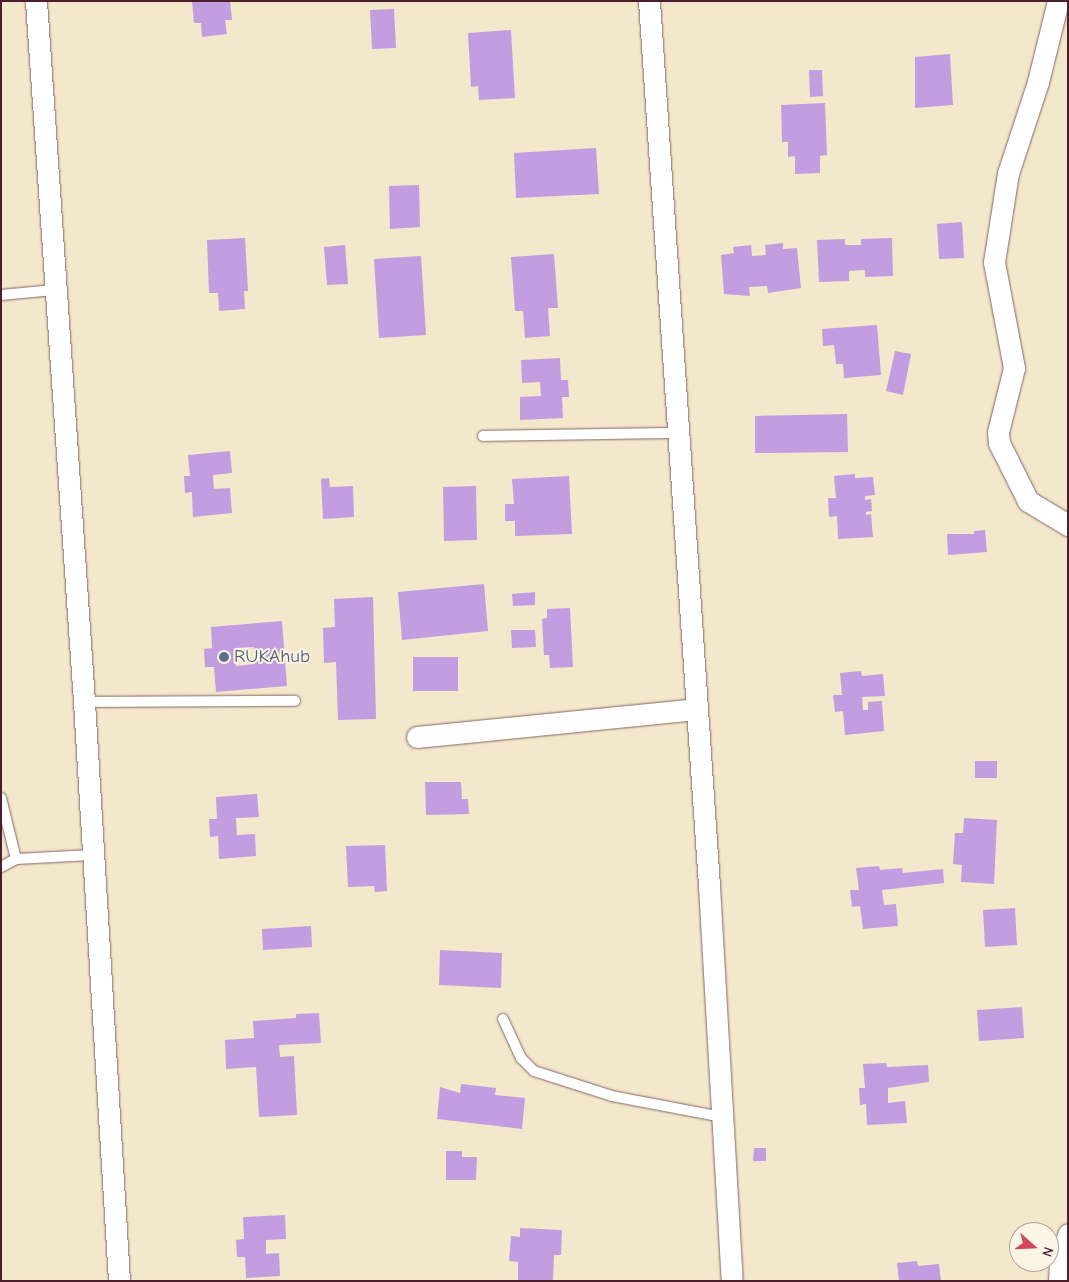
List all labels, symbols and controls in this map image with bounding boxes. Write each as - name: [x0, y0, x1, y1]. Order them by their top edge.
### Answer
- place label: RUKAhub: [234, 646, 310, 668]
- marker: RUKAhub: [218, 651, 230, 663]
- north arrow: [1009, 1222, 1059, 1272]
- text: N: [1038, 1245, 1057, 1259]

